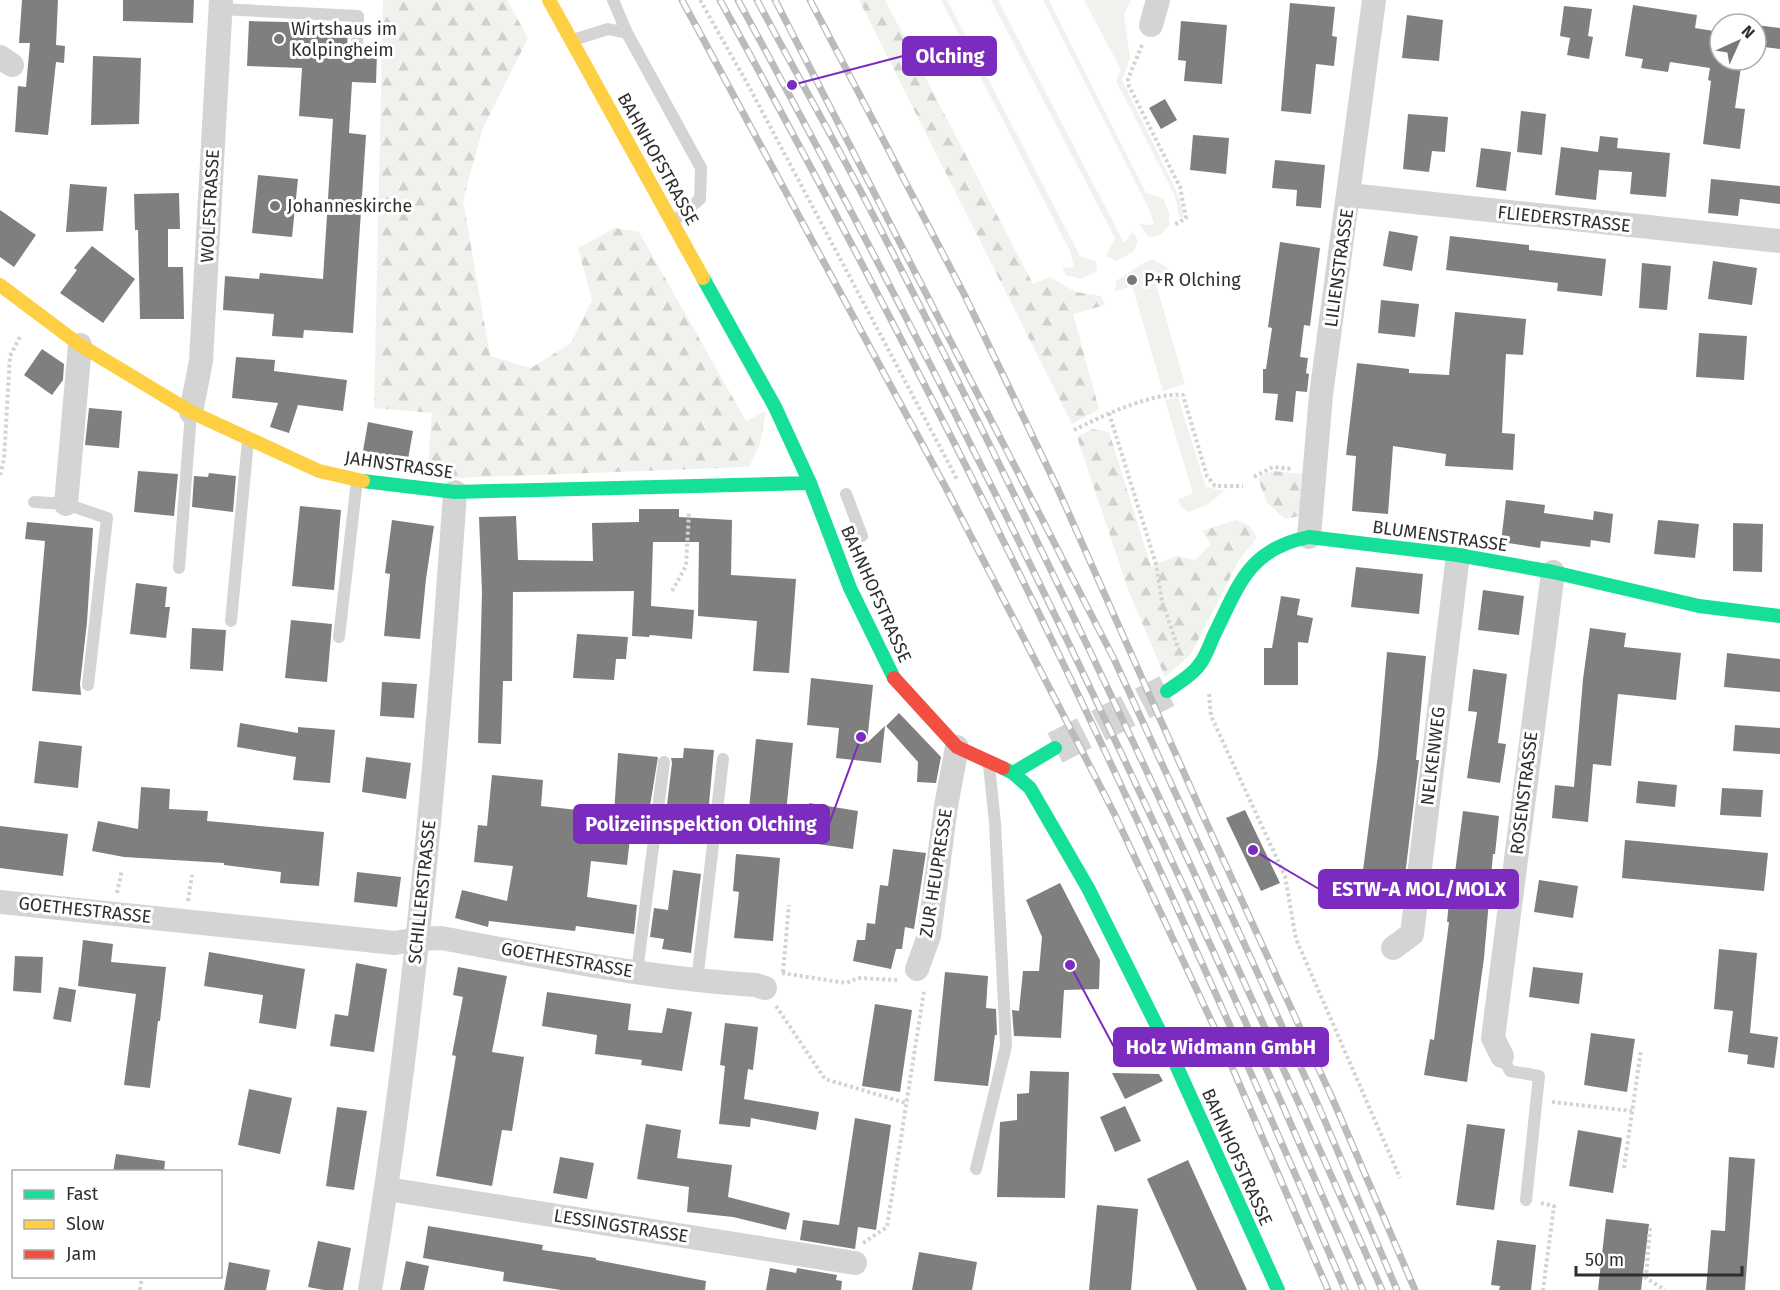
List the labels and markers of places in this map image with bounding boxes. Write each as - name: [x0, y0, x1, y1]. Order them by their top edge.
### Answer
- place label: Wirtshaus im Kolpingheim: [291, 18, 397, 61]
- marker: Wirtshaus im Kolpingheim: [272, 32, 286, 46]
- callout: Olching: [903, 37, 996, 75]
- place label: Johanneskirche: [287, 195, 412, 217]
- marker: Johanneskirche: [268, 199, 282, 213]
- place label: P+R Olching: [1144, 269, 1241, 291]
- marker: P+R Olching: [1125, 273, 1139, 287]
- callout: Polizeiinspektion Olching: [574, 805, 829, 843]
- callout: ESTW-A MOL/MOLX: [1319, 870, 1518, 908]
- callout: Holz Widmann GmbH: [1114, 1028, 1328, 1066]

